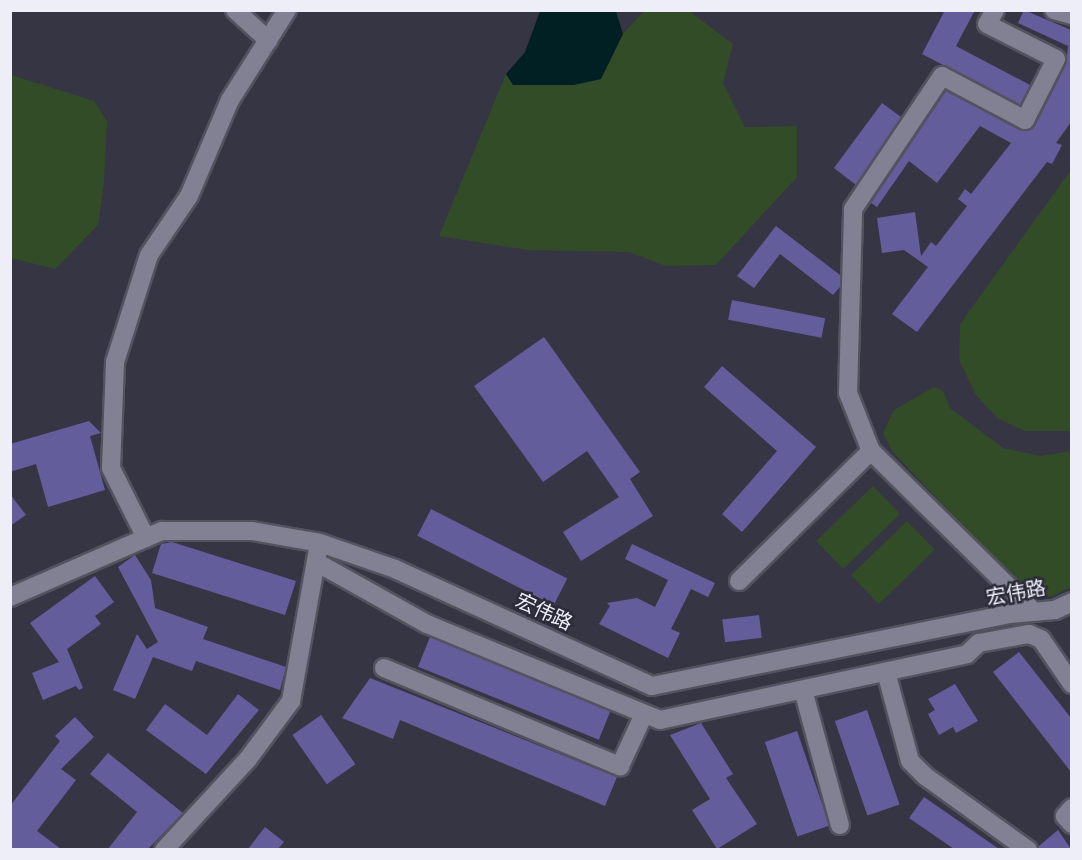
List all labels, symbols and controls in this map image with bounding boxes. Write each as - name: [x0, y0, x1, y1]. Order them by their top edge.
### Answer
- street label: 宏伟路: [984, 576, 1048, 610]
- street label: 宏伟路: [512, 588, 576, 636]

